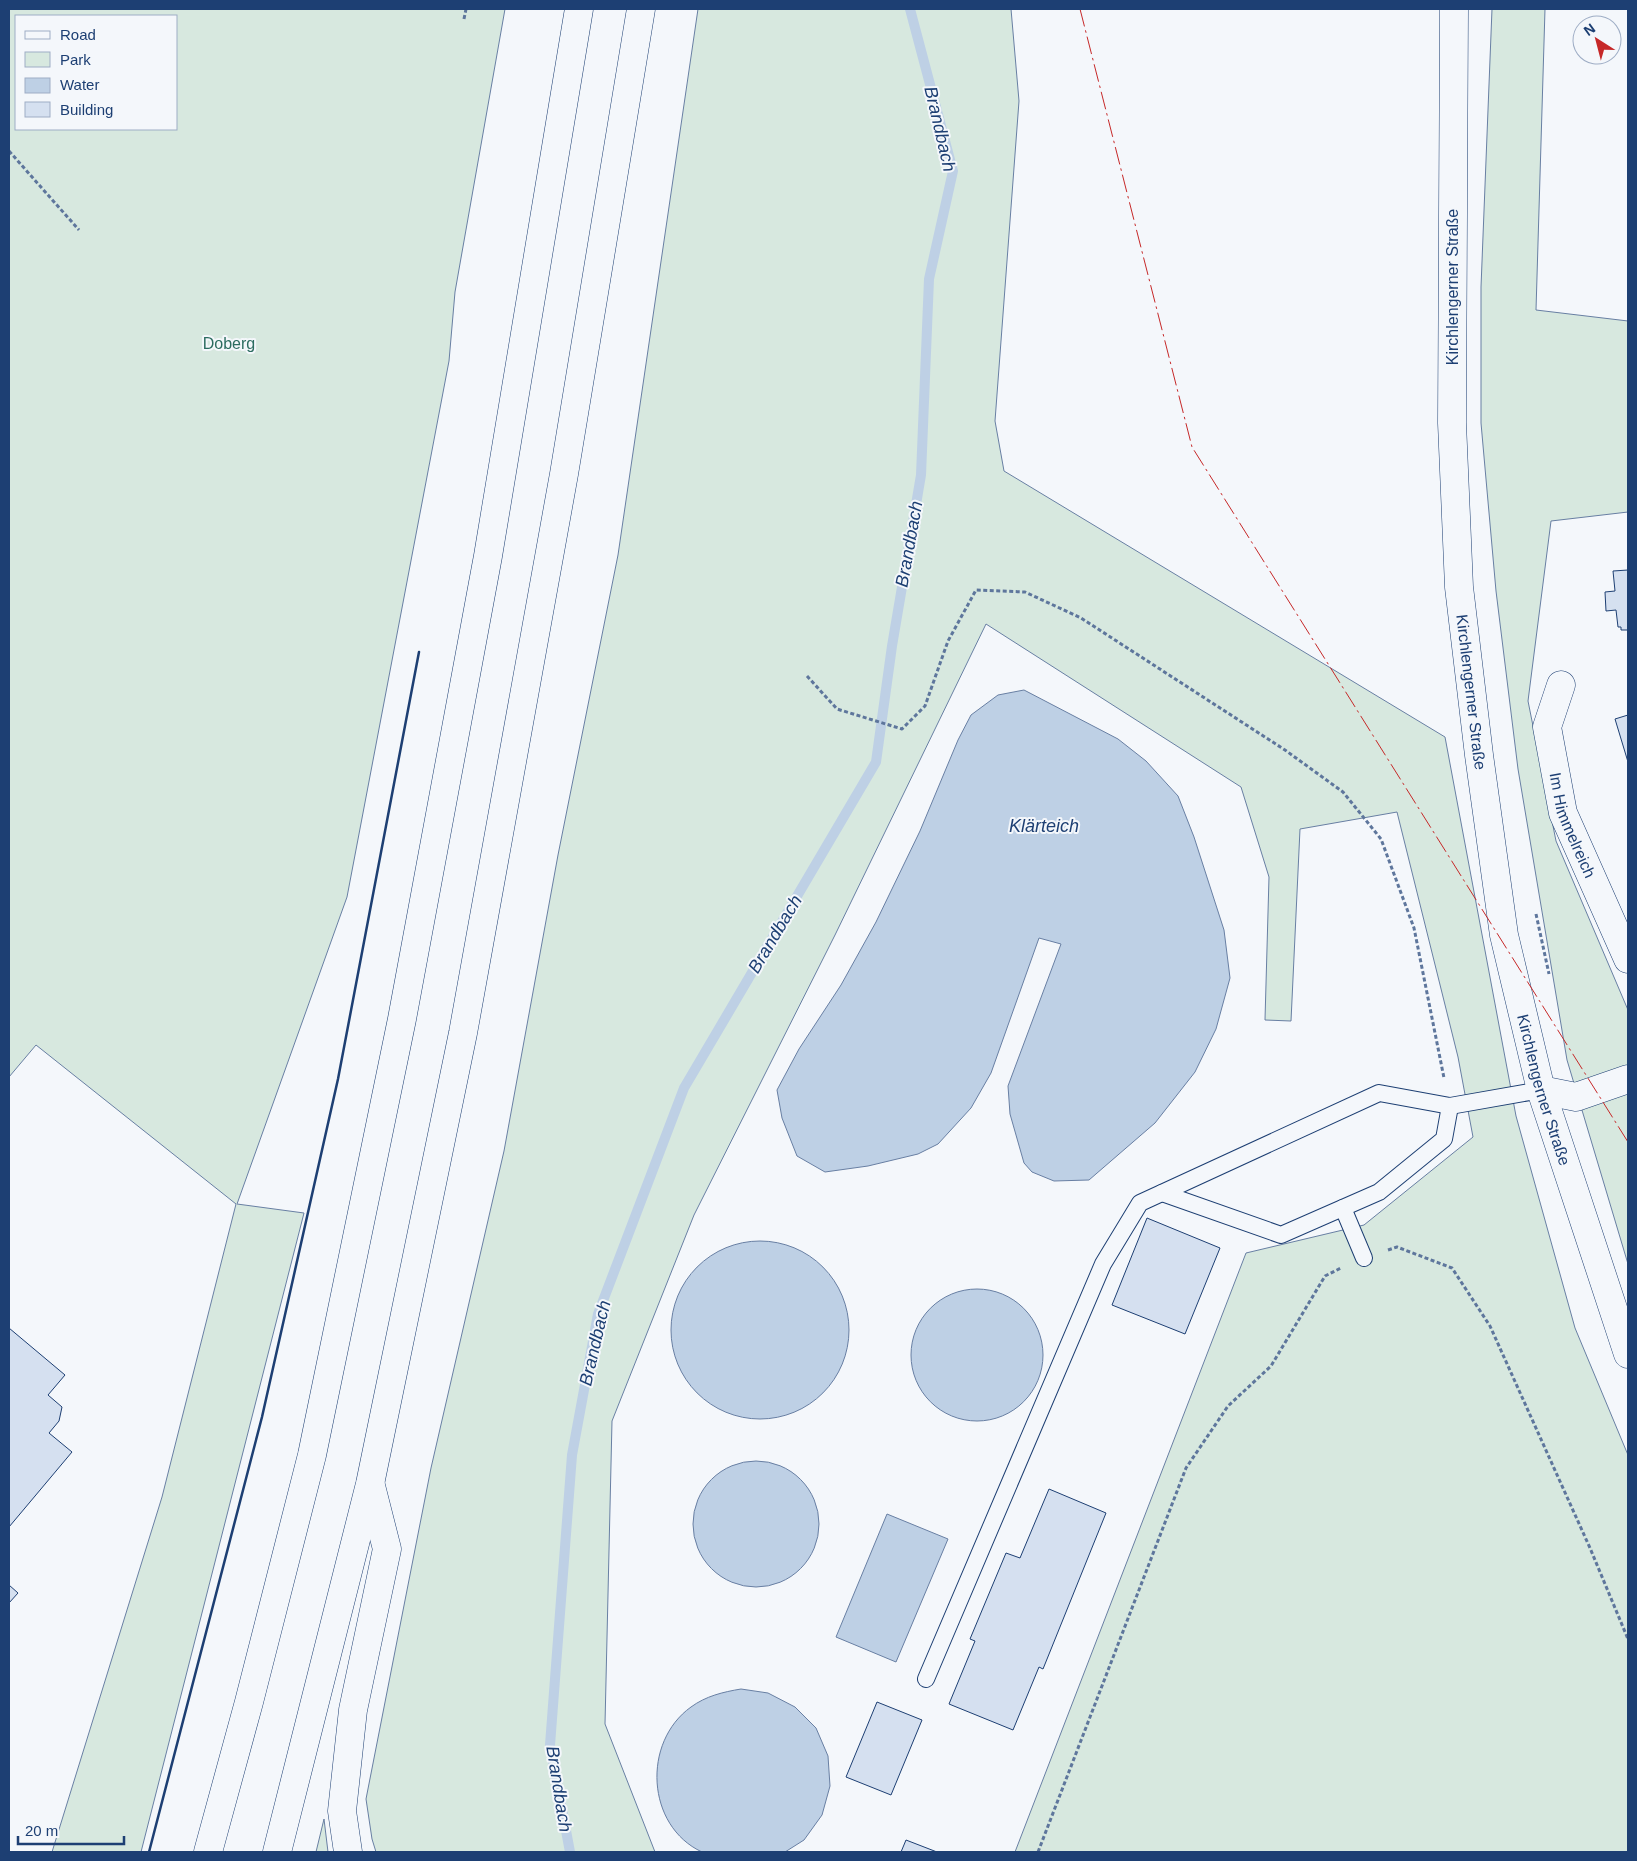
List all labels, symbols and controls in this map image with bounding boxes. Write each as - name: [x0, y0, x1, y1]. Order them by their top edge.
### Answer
- legend: [15, 15, 178, 130]
- north arrow: [1572, 15, 1622, 65]
- text: N: [1581, 20, 1598, 39]
- text: Road: [60, 26, 96, 43]
- text: Park: [60, 51, 91, 68]
- text: Water: [60, 76, 99, 93]
- water label: Brandbach: [920, 84, 960, 174]
- text: Building: [60, 101, 113, 118]
- street label: Kirchlengerner Straße: [1444, 209, 1461, 365]
- park label: Doberg: [203, 335, 255, 352]
- water label: Brandbach: [892, 499, 926, 589]
- street label: Kirchlengerner Straße: [1453, 613, 1489, 771]
- street label: Im Himmelreich: [1547, 771, 1599, 880]
- water label: Klärteich: [1009, 816, 1079, 836]
- water label: Brandbach: [744, 892, 806, 976]
- street label: Kirchlengerner Straße: [1514, 1013, 1573, 1168]
- water label: Brandbach: [575, 1298, 615, 1388]
- water label: Brandbach: [542, 1744, 576, 1834]
- scale bar: [18, 1814, 124, 1846]
- text: 20 m: [25, 1822, 58, 1839]

